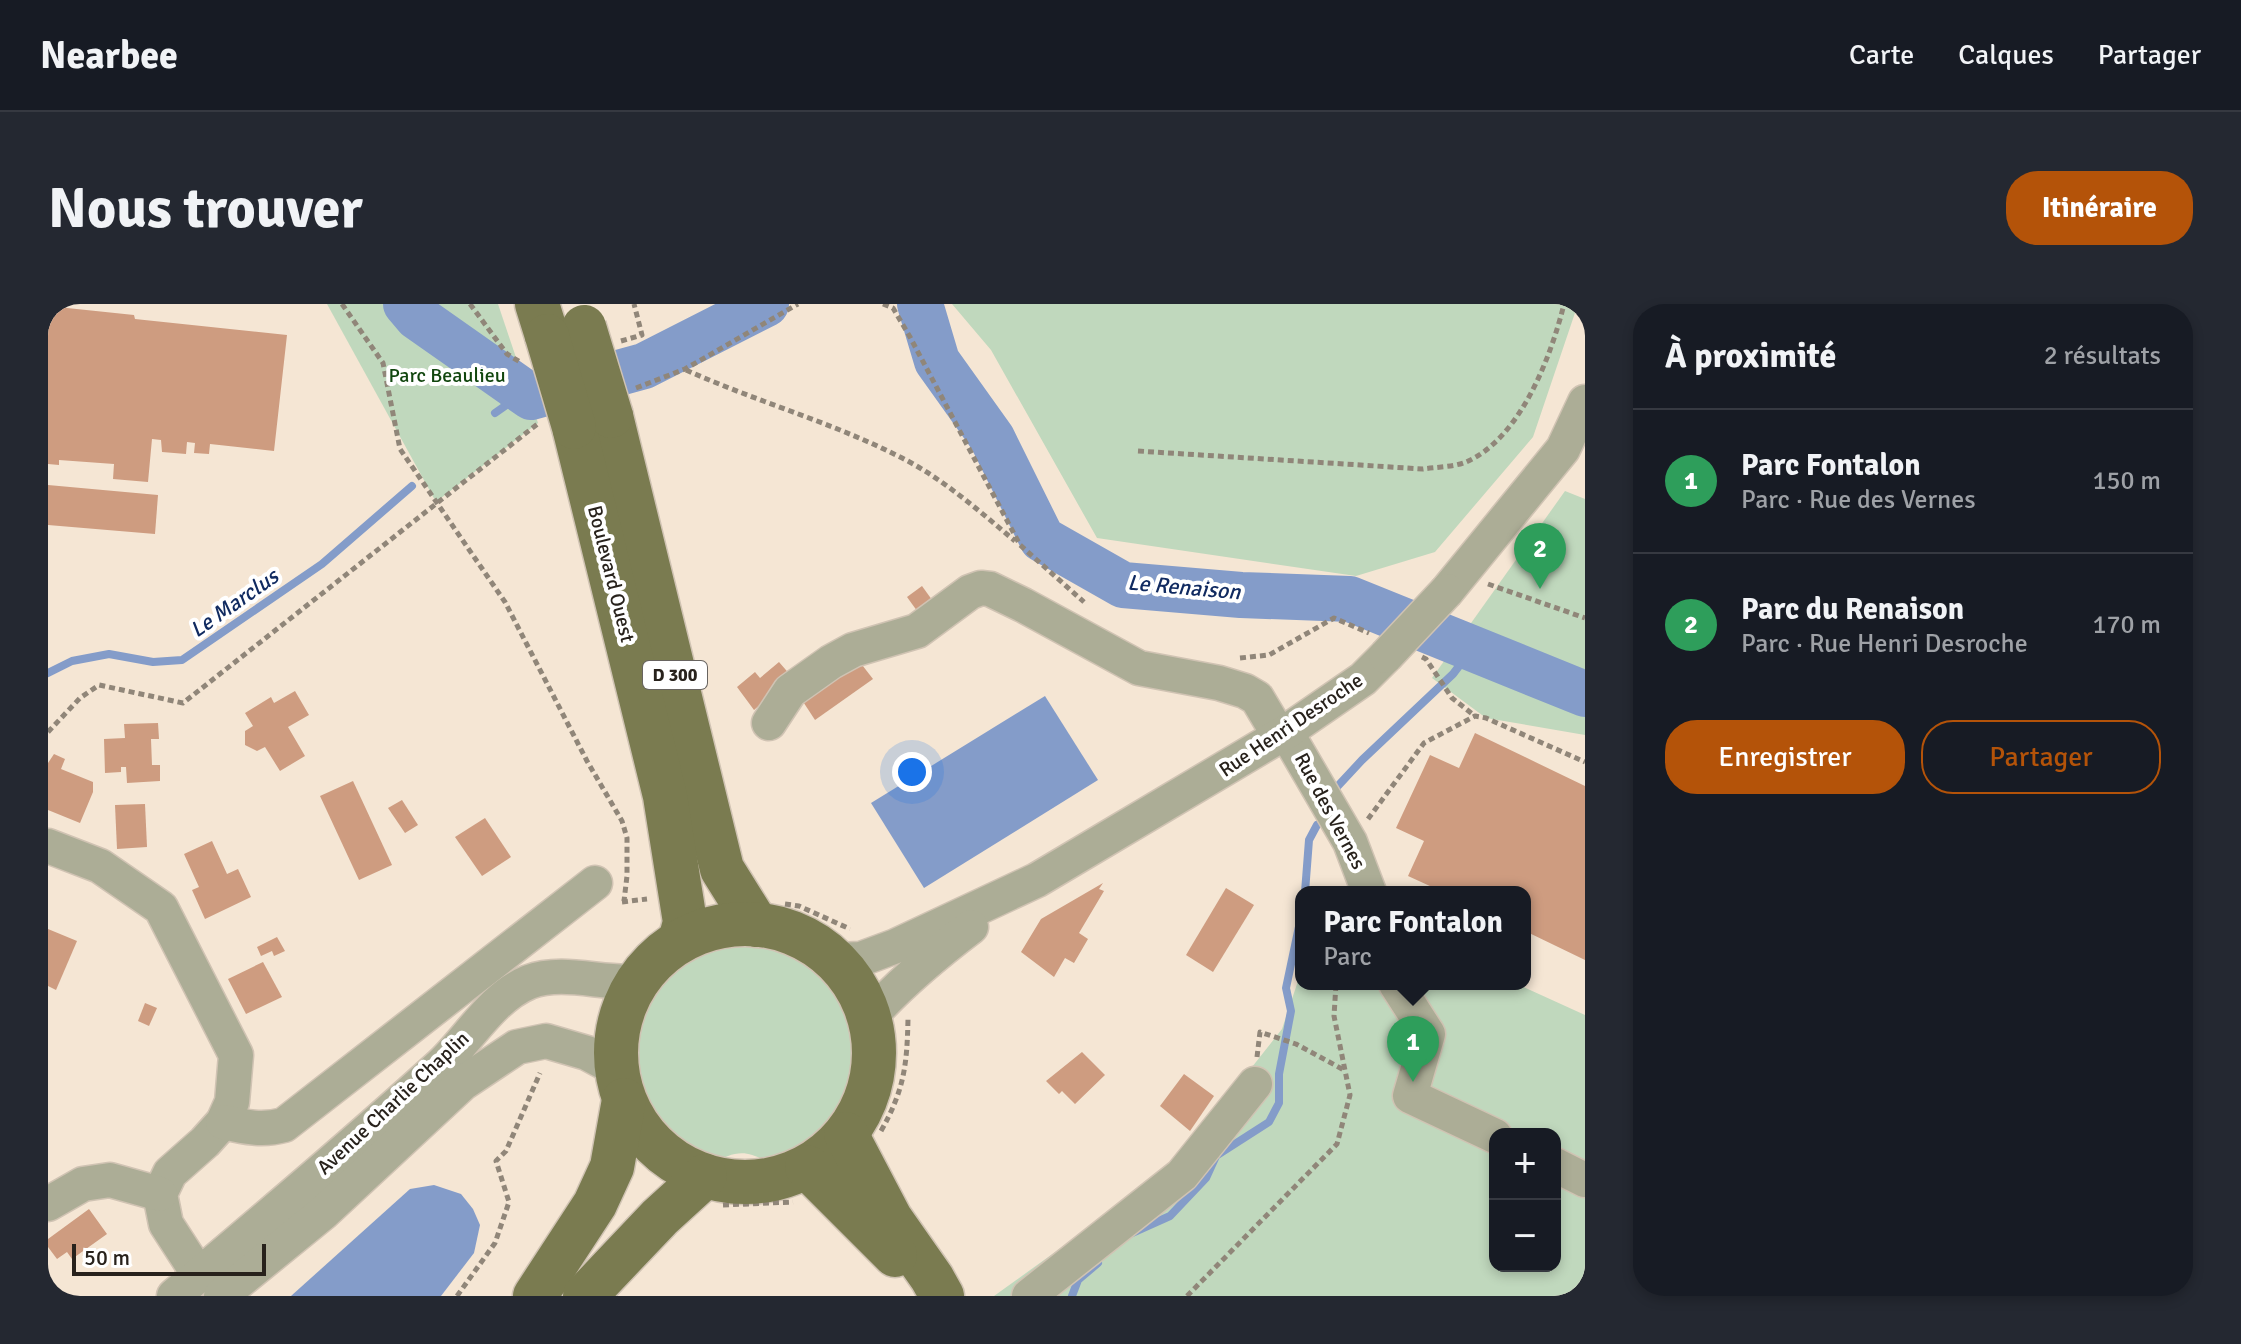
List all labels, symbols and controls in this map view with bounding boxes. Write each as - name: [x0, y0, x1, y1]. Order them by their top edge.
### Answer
- text: Nearbee: [40, 32, 178, 79]
- text: Carte: [1849, 38, 1914, 72]
- text: Calques: [1958, 38, 2054, 72]
- text: Partager: [2098, 38, 2201, 72]
- button: Itinéraire: [2006, 171, 2193, 245]
- text: Nous trouver: [48, 174, 363, 243]
- text: À proximité: [1665, 335, 1836, 377]
- text: 2 résultats: [2044, 340, 2161, 372]
- park label: Parc Beaulieu: [388, 363, 506, 388]
- text: Parc Fontalon: [1741, 447, 1921, 484]
- text: 1: [1684, 465, 1698, 497]
- text: 150 m: [2092, 465, 2161, 497]
- text: Parc · Rue des Vernes: [1741, 484, 1976, 516]
- street label: Boulevard Ouest: [582, 503, 640, 645]
- pin: 2: [1514, 523, 1566, 589]
- water label: Le Marclus: [185, 561, 285, 643]
- water label: Le Renaison: [1127, 569, 1242, 605]
- text: Parc du Renaison: [1741, 591, 1964, 628]
- text: 2: [1684, 609, 1698, 641]
- text: 170 m: [2092, 609, 2161, 641]
- text: Parc · Rue Henri Desroche: [1741, 628, 2028, 660]
- road number: D 300: [643, 661, 707, 689]
- street label: Rue Henri Desroche: [1214, 668, 1368, 782]
- button: Enregistrer: [1665, 720, 1905, 794]
- button: Partager: [1921, 720, 2161, 794]
- street label: Rue des Vernes: [1289, 749, 1371, 874]
- your location: [892, 752, 932, 792]
- popup: [1295, 886, 1531, 990]
- text: Parc Fontalon: [1323, 904, 1503, 941]
- text: Parc: [1323, 941, 1372, 973]
- pin: 1: [1387, 1016, 1439, 1082]
- street label: Avenue Charlie Chaplin: [312, 1026, 474, 1180]
- map controls: [1489, 1128, 1561, 1272]
- button: +: [1489, 1128, 1561, 1200]
- button: −: [1489, 1200, 1561, 1272]
- scale bar: [72, 1240, 266, 1276]
- text: 50 m: [84, 1244, 130, 1271]

